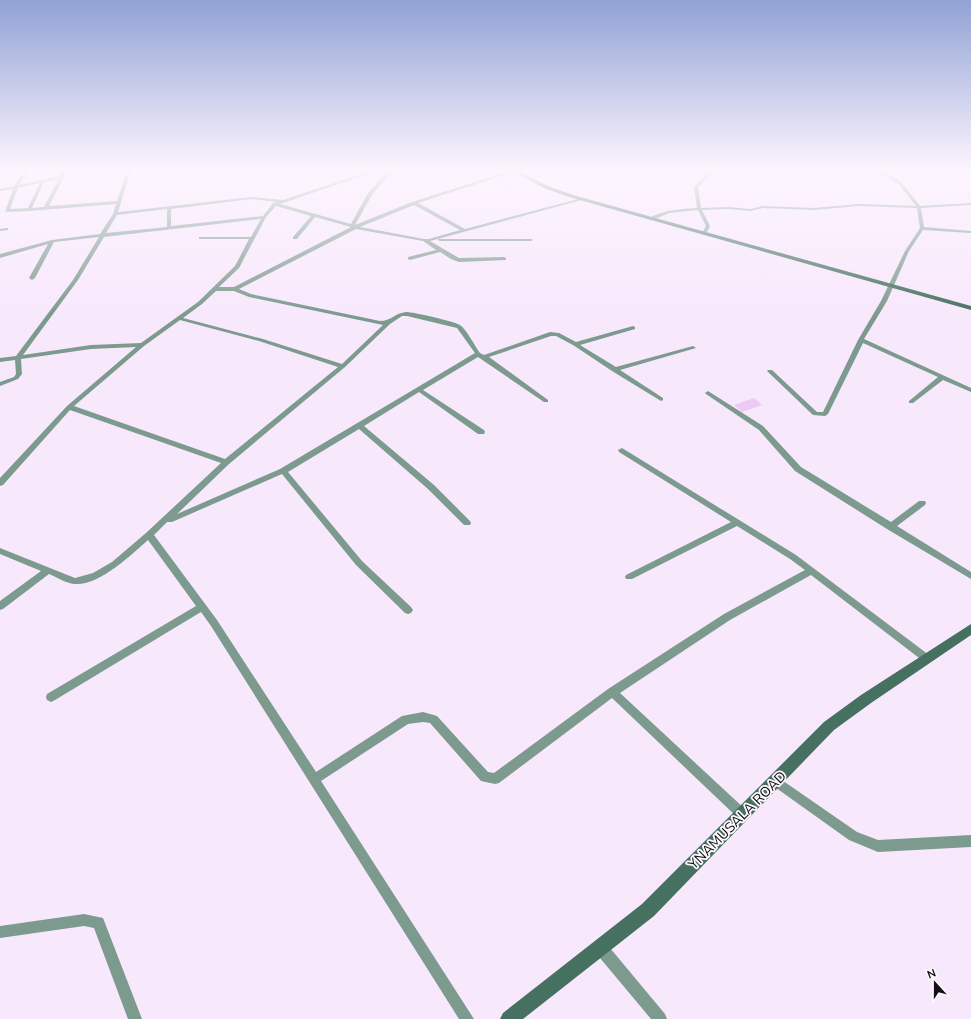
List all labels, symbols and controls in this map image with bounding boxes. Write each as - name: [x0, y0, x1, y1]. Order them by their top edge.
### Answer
- street label: YNAMUSALA ROAD: [683, 767, 791, 874]
- north arrow: [915, 963, 955, 1003]
- text: N: [925, 966, 938, 983]

